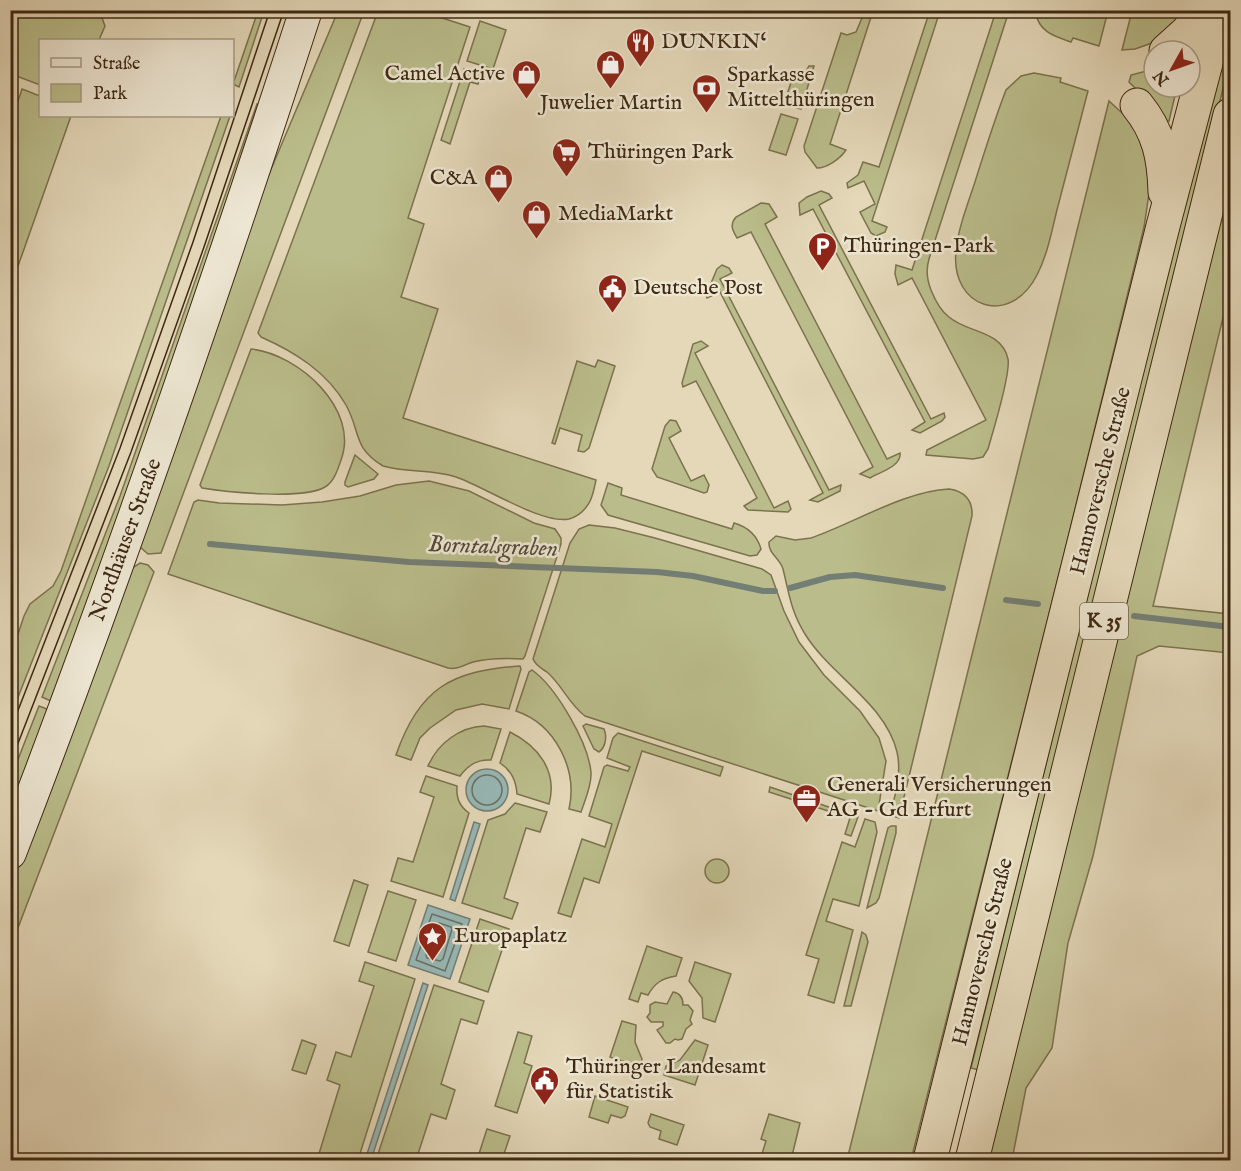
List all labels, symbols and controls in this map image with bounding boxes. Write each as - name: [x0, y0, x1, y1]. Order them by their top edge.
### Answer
- restaurant icon: DUNKIN‘: [624, 26, 656, 68]
- place label: DUNKIN‘: [661, 28, 766, 56]
- legend: [39, 39, 234, 117]
- north arrow: [1142, 39, 1202, 99]
- shop icon: Juwelier Martin: [595, 48, 627, 90]
- text: Straße: [93, 53, 140, 76]
- shop icon: Camel Active: [510, 58, 542, 100]
- place label: Camel Active: [385, 60, 505, 88]
- place label: Sparkasse Mittelthüringen: [727, 61, 875, 114]
- text: N: [1150, 66, 1175, 90]
- bank icon: Sparkasse Mittelthüringen: [690, 72, 722, 114]
- text: Park: [93, 83, 128, 106]
- place label: Juwelier Martin: [537, 89, 683, 117]
- supermarket icon: Thüringen Park: [551, 136, 583, 178]
- place label: Thüringen Park: [588, 138, 733, 166]
- shop icon: C&A: [482, 162, 514, 204]
- place label: C&A: [430, 164, 478, 192]
- shop icon: MediaMarkt: [521, 198, 553, 240]
- place label: MediaMarkt: [558, 200, 674, 228]
- parking icon: Thüringen-Park: [807, 230, 839, 272]
- place label: Thüringen-Park: [844, 232, 995, 260]
- public building icon: Deutsche Post: [596, 272, 628, 314]
- place label: Deutsche Post: [633, 274, 763, 302]
- street label: Hannoversche Straße: [1064, 384, 1138, 578]
- street label: Nordhäuser Straße: [84, 455, 168, 625]
- water label: Borntalsgraben: [427, 529, 559, 565]
- road number: K 35: [1080, 603, 1128, 639]
- place label: Generali Versicherungen AG - Gd Erfurt: [826, 771, 1052, 824]
- office icon: Generali Versicherungen AG - Gd Erfurt: [790, 782, 822, 824]
- street label: Hannoversche Straße: [946, 855, 1020, 1049]
- place icon: Europaplatz: [417, 920, 449, 962]
- place label: Europaplatz: [454, 922, 567, 950]
- place label: Thüringer Landesamt für Statistik: [566, 1053, 767, 1106]
- public building icon: Thüringer Landesamt für Statistik: [529, 1064, 561, 1106]

